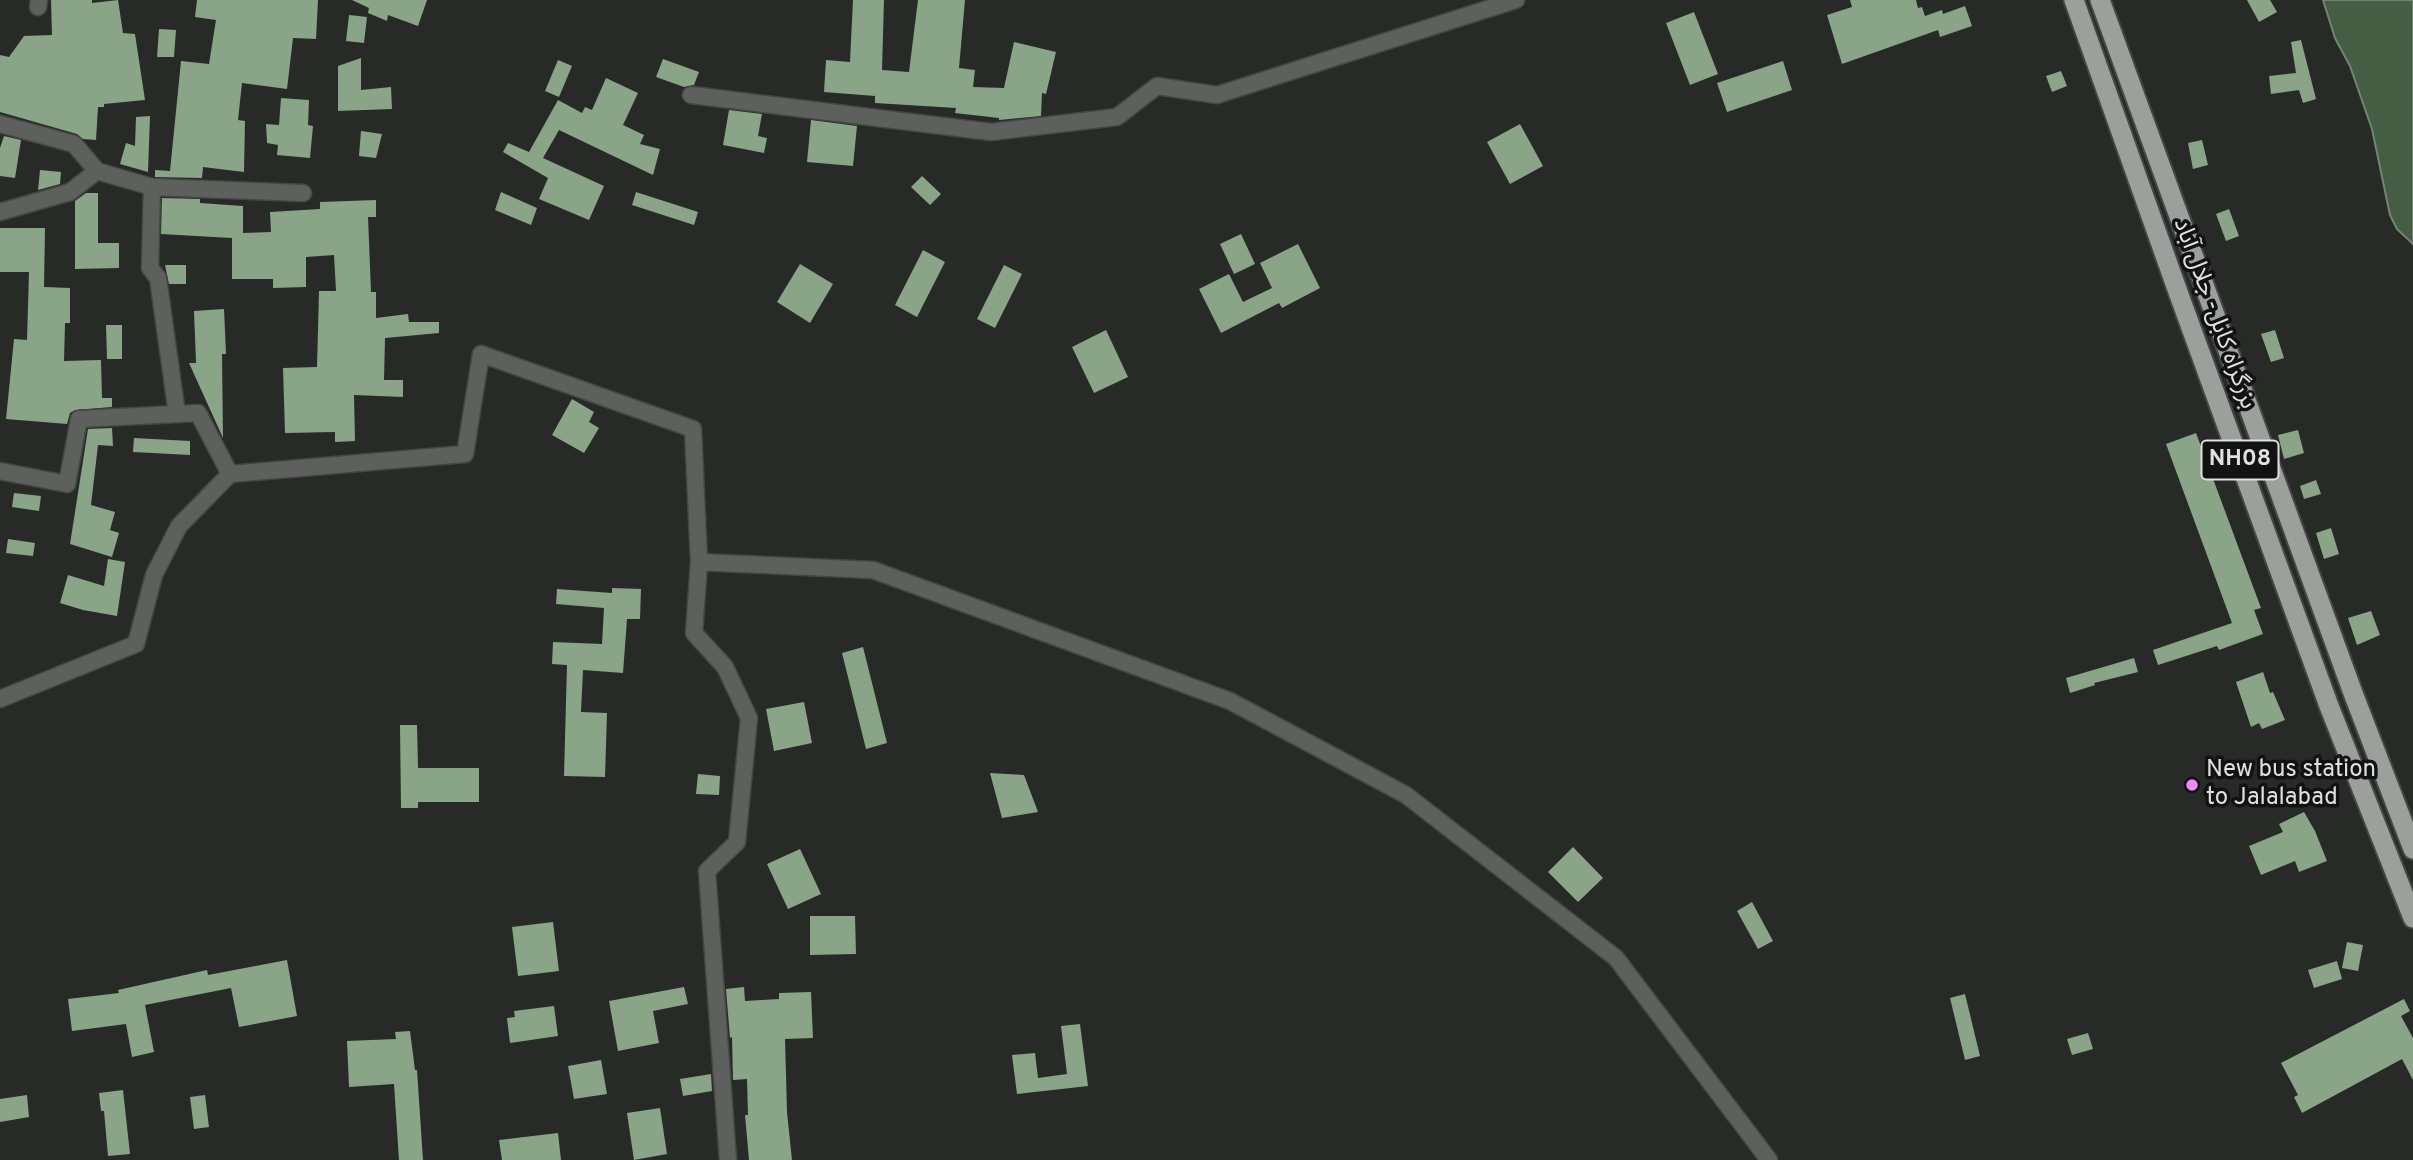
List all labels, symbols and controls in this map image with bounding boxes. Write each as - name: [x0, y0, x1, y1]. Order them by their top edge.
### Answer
- street label: بزرگراه کابل- جلال آباد: [2165, 215, 2261, 413]
- road number: NH08: [2202, 440, 2278, 480]
- place label: New bus station to Jalalabad: [2206, 757, 2376, 813]
- marker: New bus station to Jalalabad: [2184, 777, 2200, 793]

